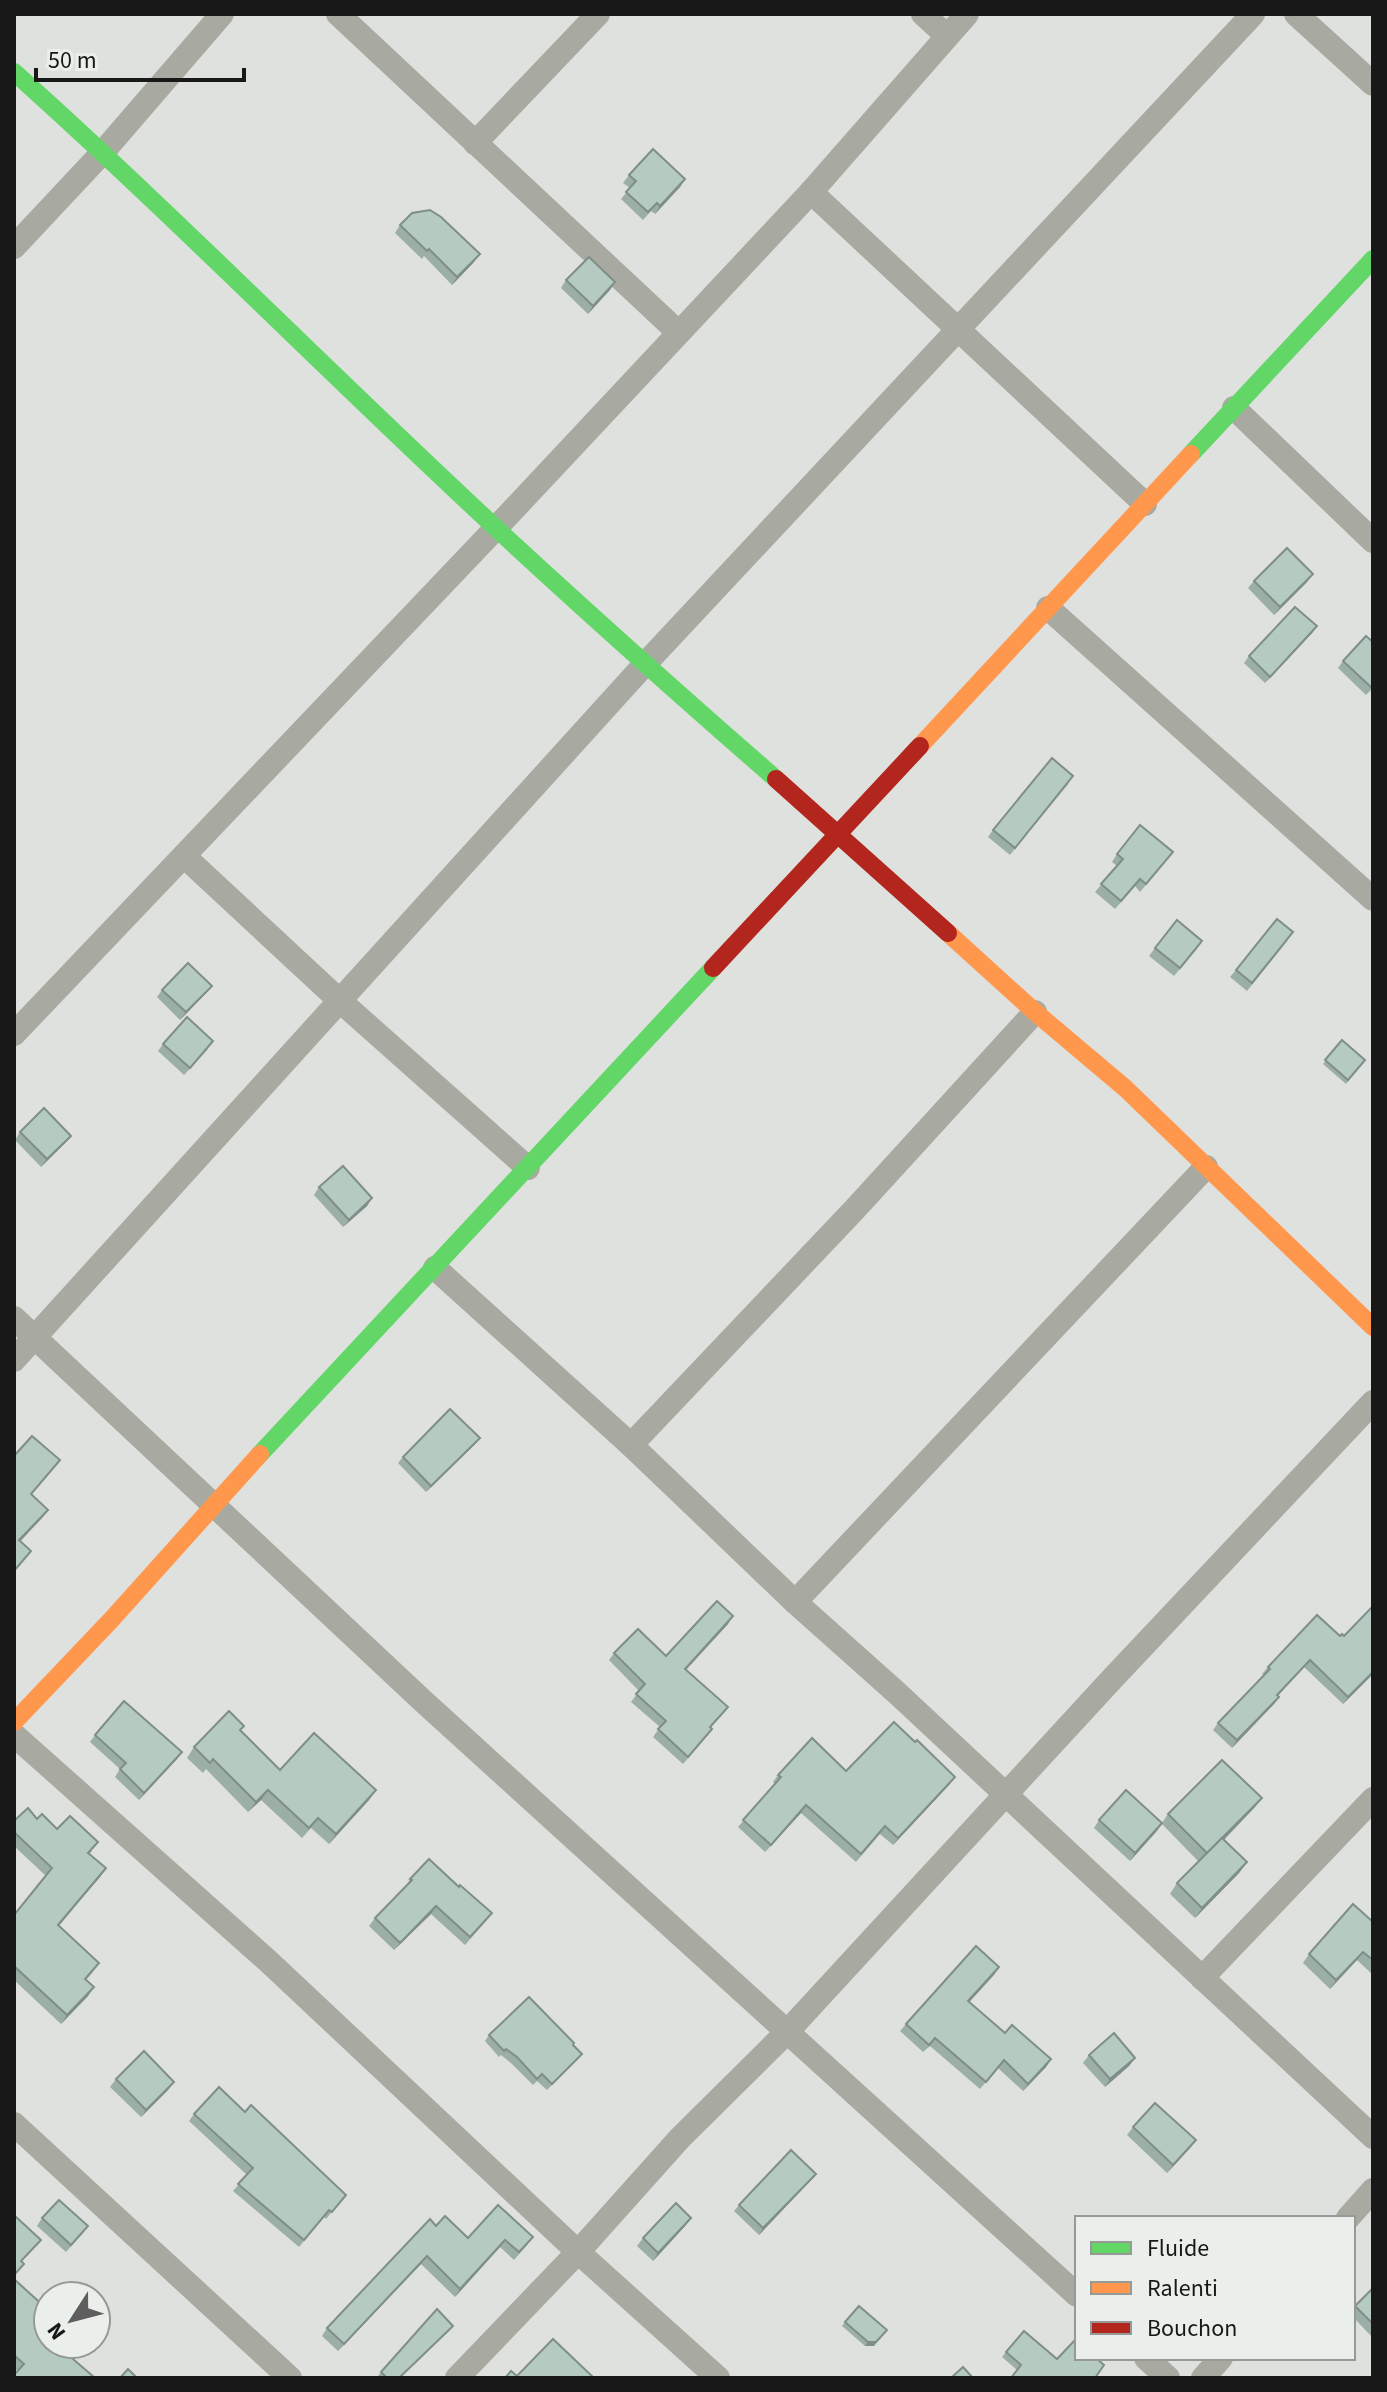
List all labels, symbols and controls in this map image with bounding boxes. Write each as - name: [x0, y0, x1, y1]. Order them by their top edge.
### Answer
- scale bar: [36, 32, 244, 82]
- text: 50 m: [48, 43, 97, 78]
- legend: [1075, 2216, 1355, 2360]
- text: Fluide: [1147, 2231, 1209, 2266]
- text: Ralenti: [1147, 2271, 1218, 2306]
- north arrow: [32, 2280, 112, 2360]
- text: Bouchon: [1147, 2311, 1237, 2346]
- text: N: [39, 2316, 74, 2346]

